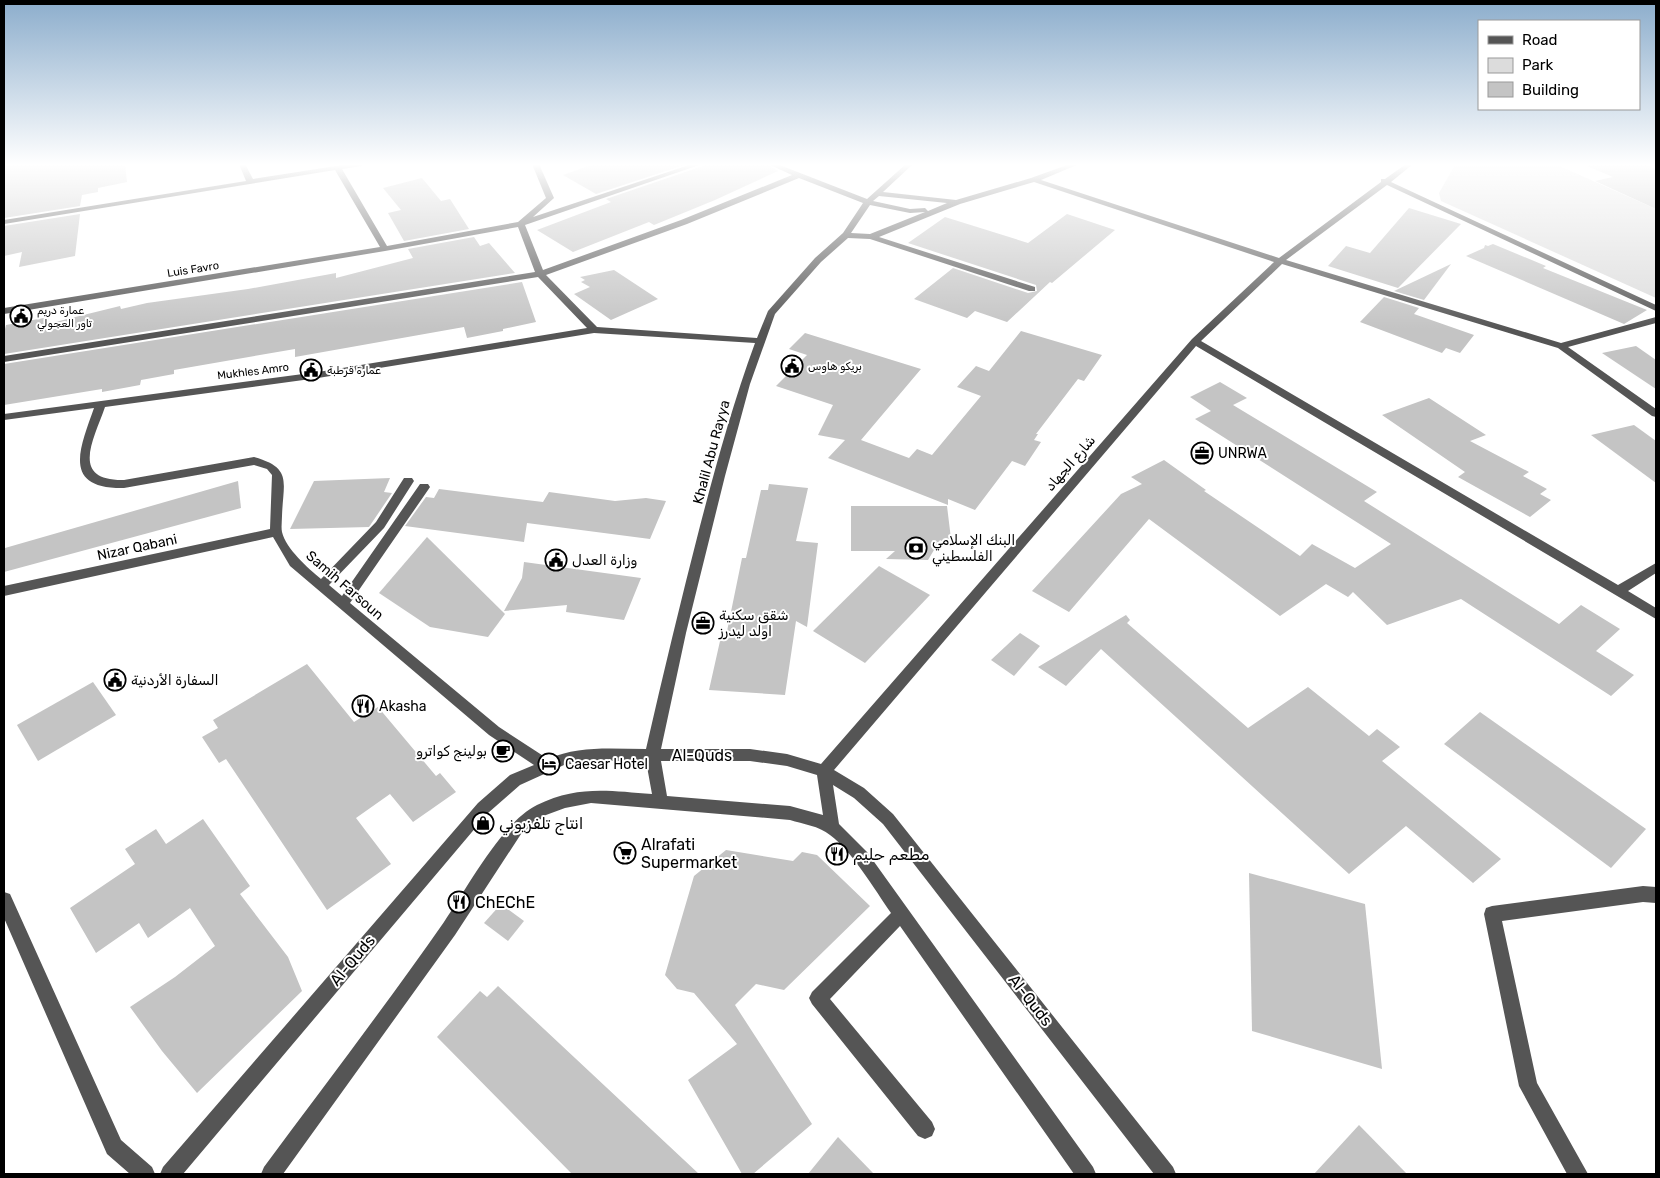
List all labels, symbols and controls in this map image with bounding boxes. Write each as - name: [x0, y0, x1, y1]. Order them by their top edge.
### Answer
- legend: [1478, 20, 1640, 110]
- text: Road: [1522, 31, 1558, 49]
- text: Park: [1522, 56, 1553, 74]
- text: Building: [1522, 81, 1579, 99]
- street label: Luis Favro: [166, 259, 220, 280]
- public building icon: عمارة دريم تاور العجولي: [9, 304, 33, 328]
- place label: عمارة دريم تاور العجولي: [37, 304, 92, 332]
- public building icon: بريكو هاوس: [780, 354, 804, 378]
- public building icon: عمارة قرطبة: [299, 358, 323, 382]
- place label: بريكو هاوس: [808, 360, 862, 374]
- street label: Mukhles Amro: [216, 361, 290, 382]
- place label: عمارة قرطبة: [327, 364, 381, 377]
- street label: Khalil Abu Rayya: [689, 398, 734, 506]
- street label: شارع الجهاد: [1042, 432, 1101, 496]
- office icon: UNRWA: [1190, 441, 1214, 465]
- place label: UNRWA: [1218, 445, 1267, 462]
- street label: Nizar Qabani: [95, 531, 179, 564]
- place label: البنك الإسلامي الفلسطيني: [932, 532, 1015, 567]
- bank icon: البنك الإسلامي الفلسطيني: [904, 536, 928, 560]
- street label: Samih Farsoun: [302, 547, 387, 624]
- public building icon: وزارة العدل: [544, 548, 568, 572]
- place label: وزارة العدل: [572, 552, 637, 569]
- place label: شقق سكنية اولد ليدرز: [718, 607, 789, 640]
- office icon: شقق سكنية اولد ليدرز: [691, 611, 715, 635]
- public building icon: السفارة الأردنية: [103, 668, 127, 692]
- place label: السفارة الأردنية: [131, 672, 219, 689]
- restaurant icon: Akasha: [351, 694, 375, 718]
- place label: Akasha: [379, 698, 427, 715]
- cafe icon: بولينج كواترو: [491, 739, 515, 763]
- place label: بولينج كواترو: [416, 743, 487, 762]
- street label: Al-Quds: [672, 746, 732, 765]
- hotel icon: Caesar Hotel: [537, 752, 561, 776]
- place label: Caesar Hotel: [565, 756, 648, 773]
- shop icon: انتاج تلفزيوني: [471, 811, 495, 835]
- place label: انتاج تلفزيوني: [499, 814, 583, 836]
- place label: Alrafati Supermarket: [641, 835, 737, 872]
- supermarket icon: Alrafati Supermarket: [613, 841, 637, 865]
- restaurant icon: مطعم حليم: [825, 842, 849, 866]
- place label: مطعم حليم: [853, 845, 930, 865]
- restaurant icon: ChEChE: [447, 890, 471, 914]
- place label: ChEChE: [475, 893, 535, 912]
- street label: Al-Quds: [326, 931, 379, 990]
- street label: Al-Quds: [1004, 971, 1057, 1030]

